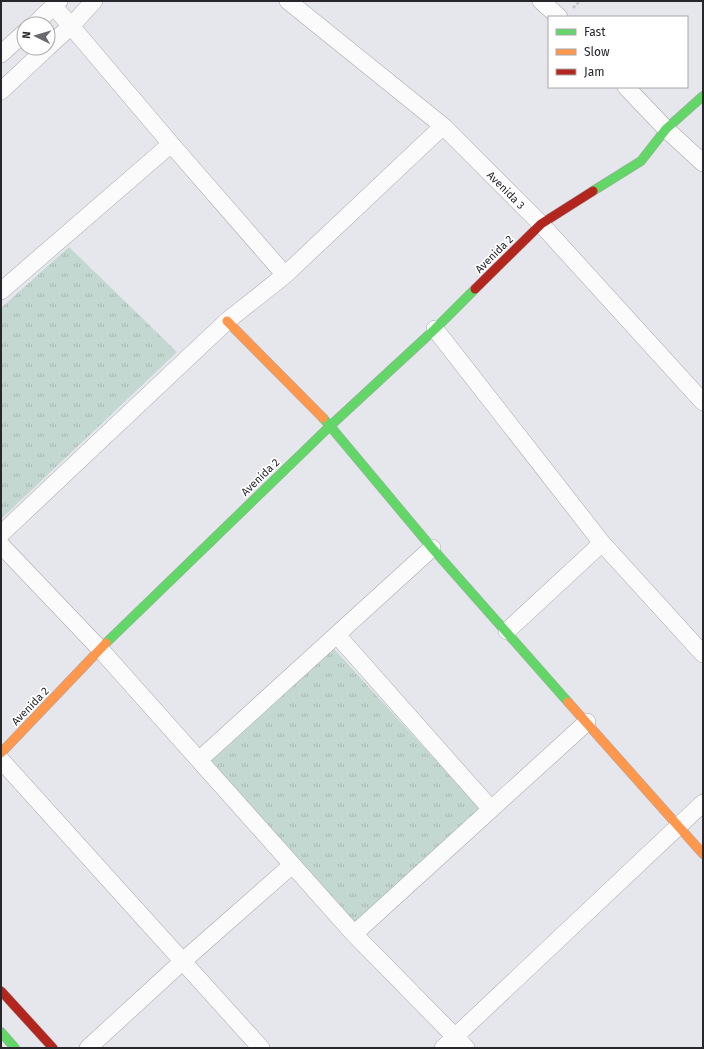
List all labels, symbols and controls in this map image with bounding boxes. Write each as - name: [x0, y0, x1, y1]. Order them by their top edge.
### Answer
- north arrow: [16, 16, 56, 56]
- legend: [548, 16, 688, 88]
- text: Fast: [584, 25, 606, 39]
- text: N: [20, 31, 33, 39]
- text: Slow: [584, 45, 610, 59]
- text: Jam: [584, 65, 604, 79]
- street label: Avenida 3: [484, 169, 527, 212]
- street label: Avenida 2: [473, 233, 516, 276]
- street label: Avenida 2: [239, 456, 282, 499]
- street label: Avenida 2: [9, 685, 52, 728]

